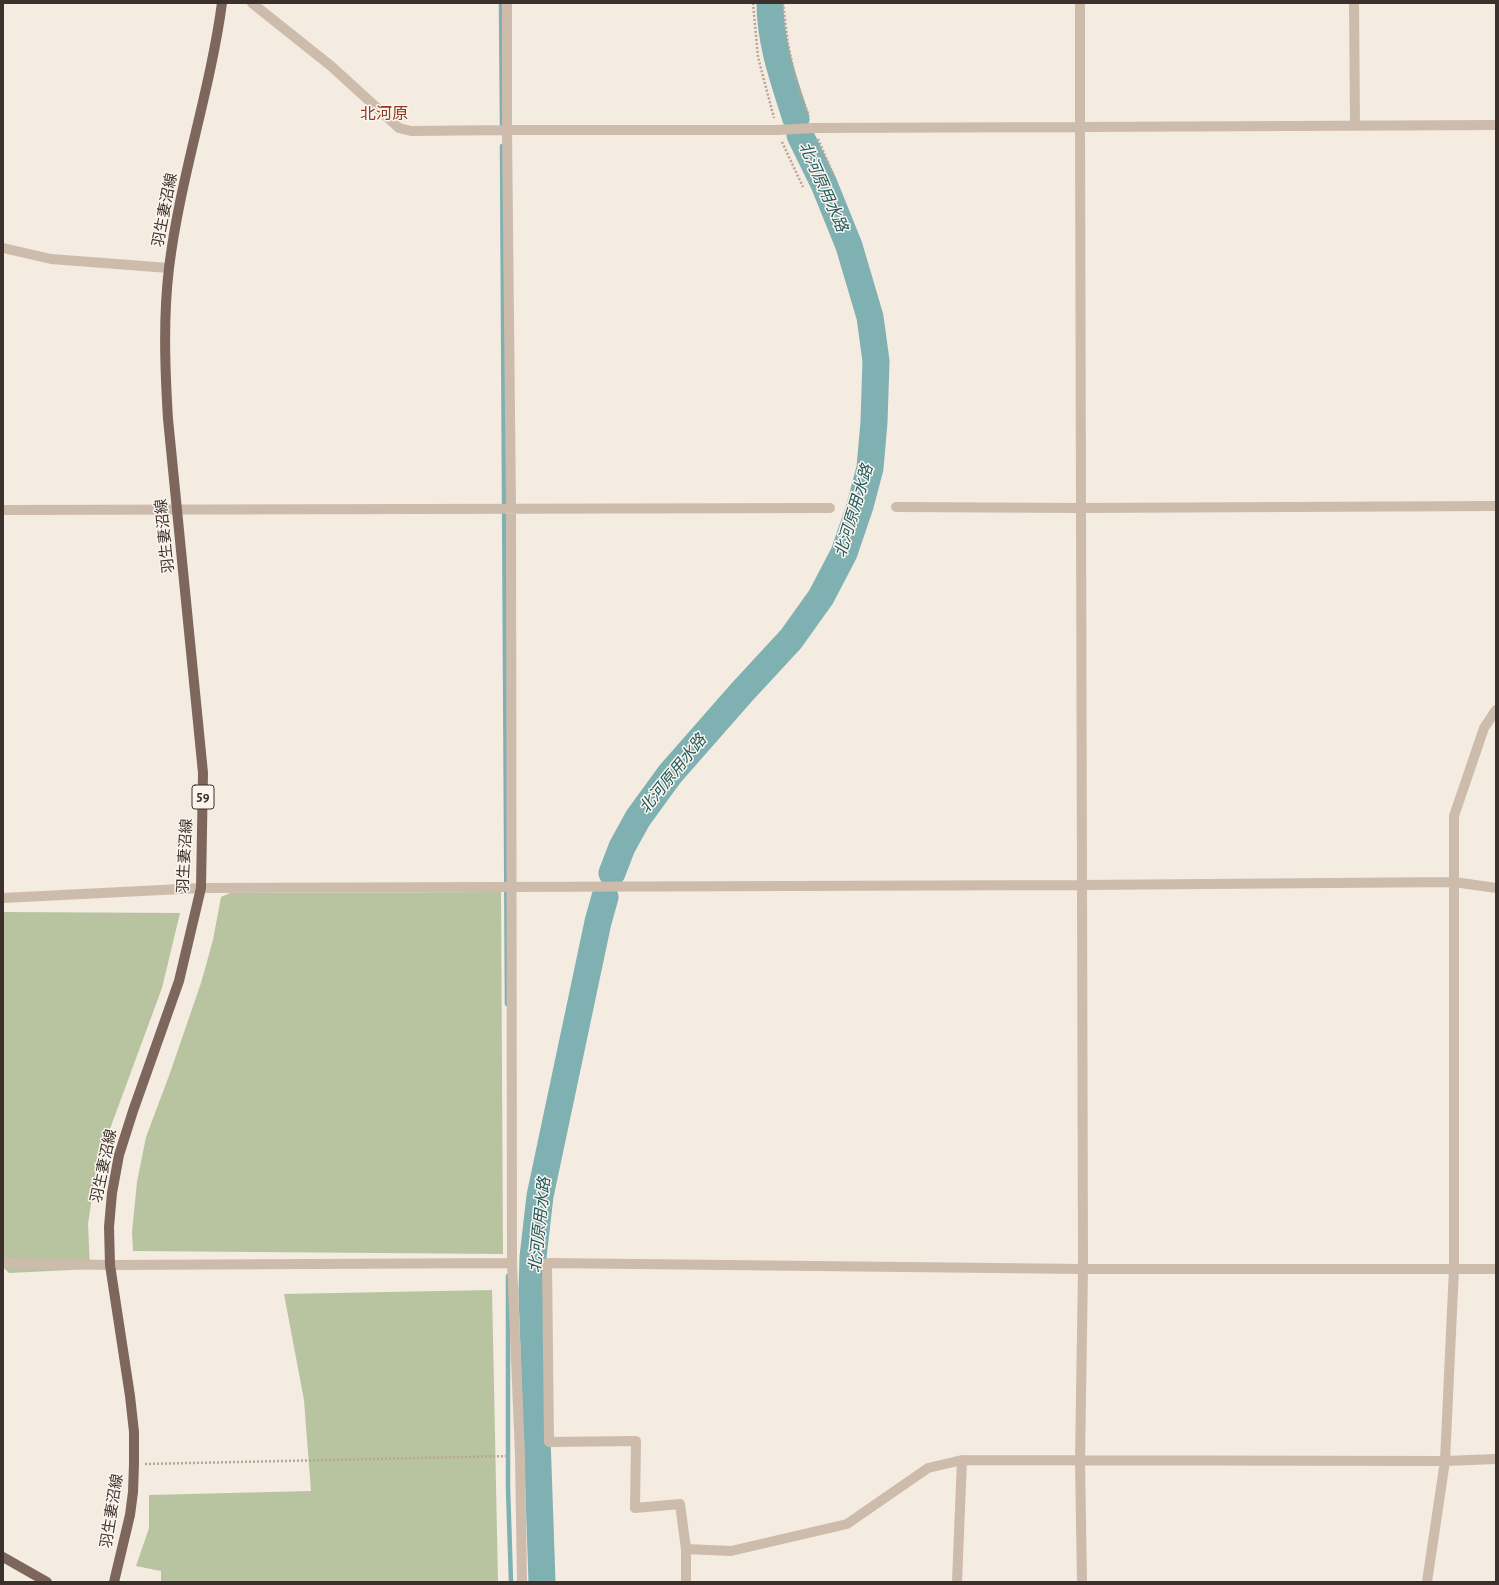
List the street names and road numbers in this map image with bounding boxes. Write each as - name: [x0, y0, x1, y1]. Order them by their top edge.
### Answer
- street label: 羽生妻沼線: [149, 171, 181, 249]
- street label: 羽生妻沼線: [152, 498, 178, 574]
- road number: 59: [192, 785, 214, 809]
- street label: 羽生妻沼線: [174, 818, 196, 894]
- street label: 羽生妻沼線: [87, 1127, 121, 1205]
- street label: 羽生妻沼線: [97, 1473, 127, 1549]

